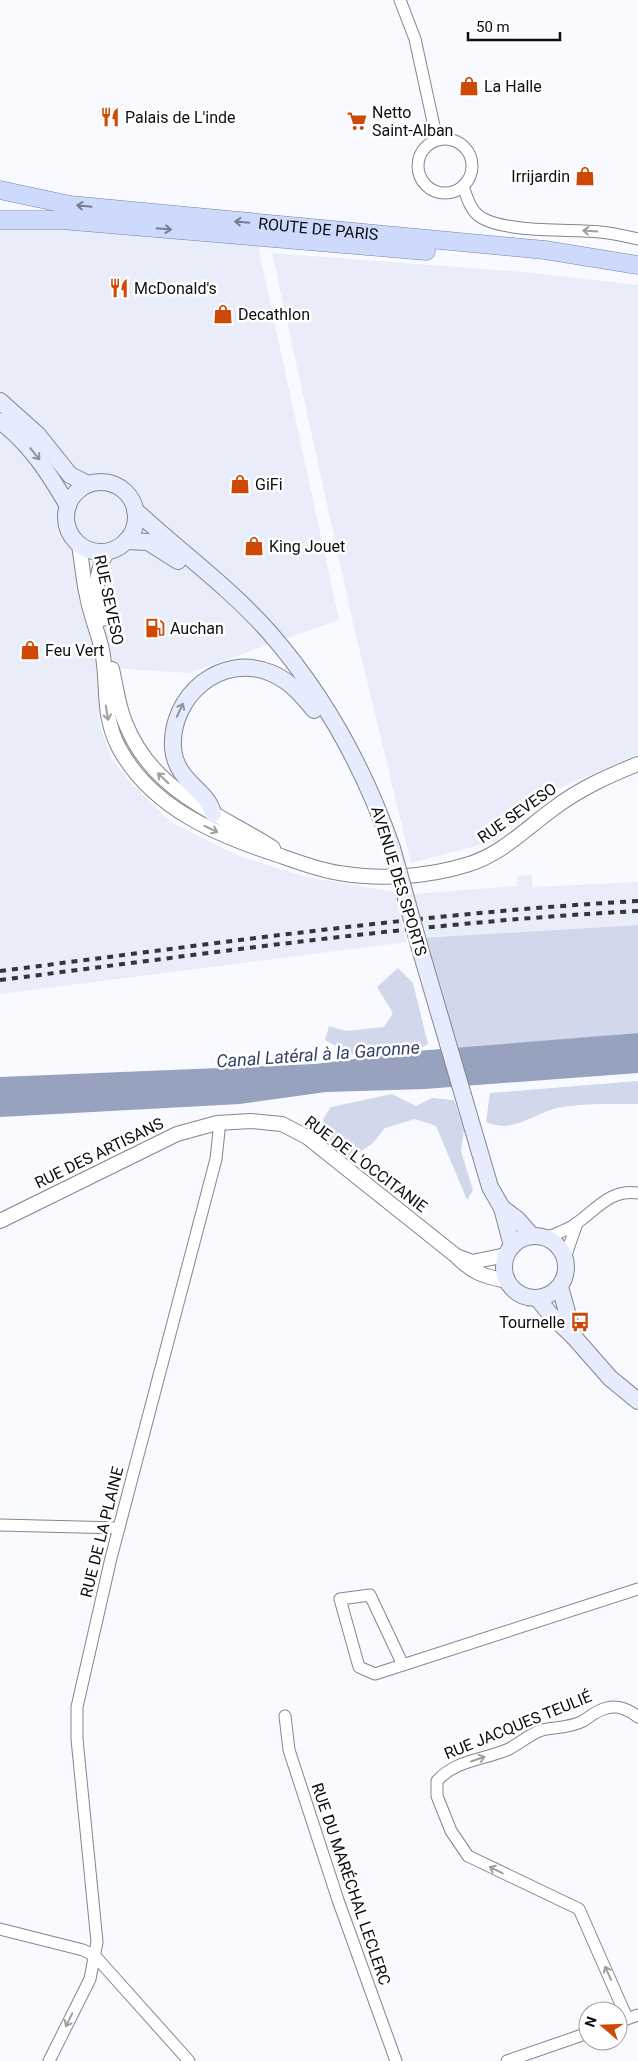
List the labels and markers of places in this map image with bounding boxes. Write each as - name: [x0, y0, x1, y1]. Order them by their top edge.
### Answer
- shop icon: La Halle: [458, 75, 480, 97]
- place label: La Halle: [484, 77, 542, 96]
- place label: Netto Saint-Alban: [372, 103, 453, 140]
- restaurant icon: Palais de L'inde: [99, 106, 121, 128]
- place label: Palais de L'inde: [125, 108, 236, 127]
- supermarket icon: Netto Saint-Alban: [346, 110, 368, 132]
- shop icon: Irrijardin: [574, 165, 596, 187]
- place label: Irrijardin: [511, 167, 570, 186]
- restaurant icon: McDonald's: [108, 277, 130, 299]
- place label: McDonald's: [134, 279, 217, 298]
- shop icon: Decathlon: [212, 303, 234, 325]
- place label: Decathlon: [238, 305, 310, 324]
- shop icon: GiFi: [229, 473, 251, 495]
- place label: GiFi: [255, 475, 283, 494]
- shop icon: King Jouet: [243, 535, 265, 557]
- place label: King Jouet: [269, 537, 345, 556]
- fuel station icon: Auchan: [144, 617, 166, 639]
- place label: Auchan: [170, 619, 224, 638]
- shop icon: Feu Vert: [19, 639, 41, 661]
- place label: Feu Vert: [45, 641, 104, 660]
- bus stop icon: Tournelle: [569, 1311, 591, 1333]
- place label: Tournelle: [499, 1313, 565, 1332]

